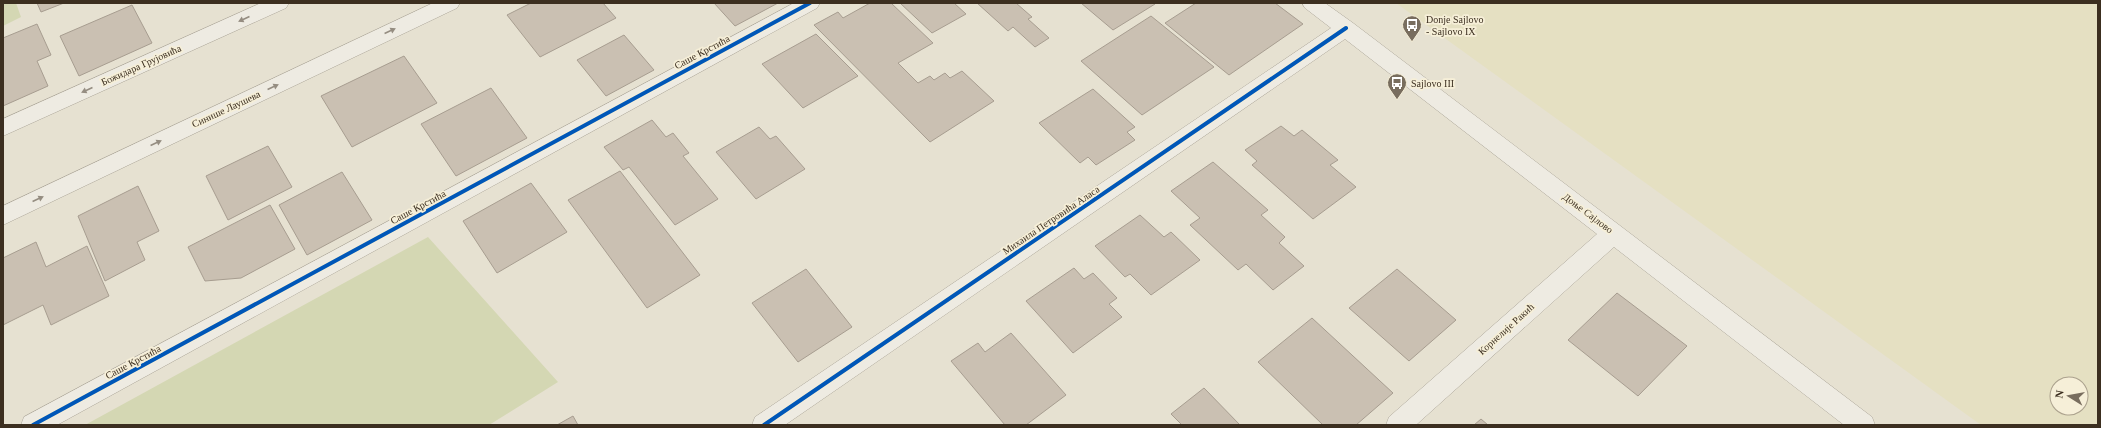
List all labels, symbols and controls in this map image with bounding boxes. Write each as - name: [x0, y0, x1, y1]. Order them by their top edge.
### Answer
- bus stop icon: Donje Sajlovo - Sajlovo IX: [1401, 14, 1423, 42]
- place label: Donje Sajlovo - Sajlovo IX: [1426, 14, 1484, 37]
- one-way arrow: [238, 16, 249, 22]
- one-way arrow: [385, 28, 396, 34]
- street label: Саше Крстића: [672, 33, 732, 71]
- street label: Божидара Грујовића: [99, 42, 183, 88]
- bus stop icon: Sajlovo III: [1386, 72, 1408, 100]
- place label: Sajlovo III: [1411, 78, 1454, 89]
- one-way arrow: [267, 84, 279, 90]
- one-way arrow: [81, 87, 92, 93]
- street label: Синише Лаушева: [190, 88, 262, 130]
- one-way arrow: [150, 140, 161, 146]
- street label: Михаила Петровића Аласа: [1000, 183, 1102, 257]
- street label: Саше Крстића: [388, 188, 448, 226]
- street label: Доње Сајлово: [1561, 191, 1615, 235]
- one-way arrow: [33, 196, 44, 202]
- street label: Корнелије Ракић: [1476, 301, 1536, 357]
- street label: Саше Крстића: [103, 343, 163, 381]
- north arrow: [2049, 376, 2089, 416]
- text: N: [2053, 389, 2066, 399]

